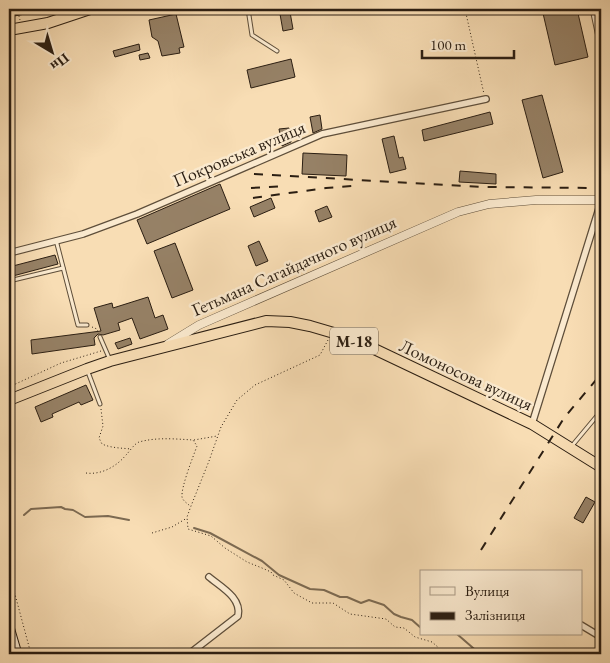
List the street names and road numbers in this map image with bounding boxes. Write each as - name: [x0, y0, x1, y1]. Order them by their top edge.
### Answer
- street label: Покровська вулиця: [169, 115, 309, 192]
- street label: Гетьмана Сагайдачного вулиця: [188, 210, 400, 321]
- road number: М-18: [330, 328, 378, 354]
- street label: Ломоносова вулиця: [396, 334, 537, 416]

